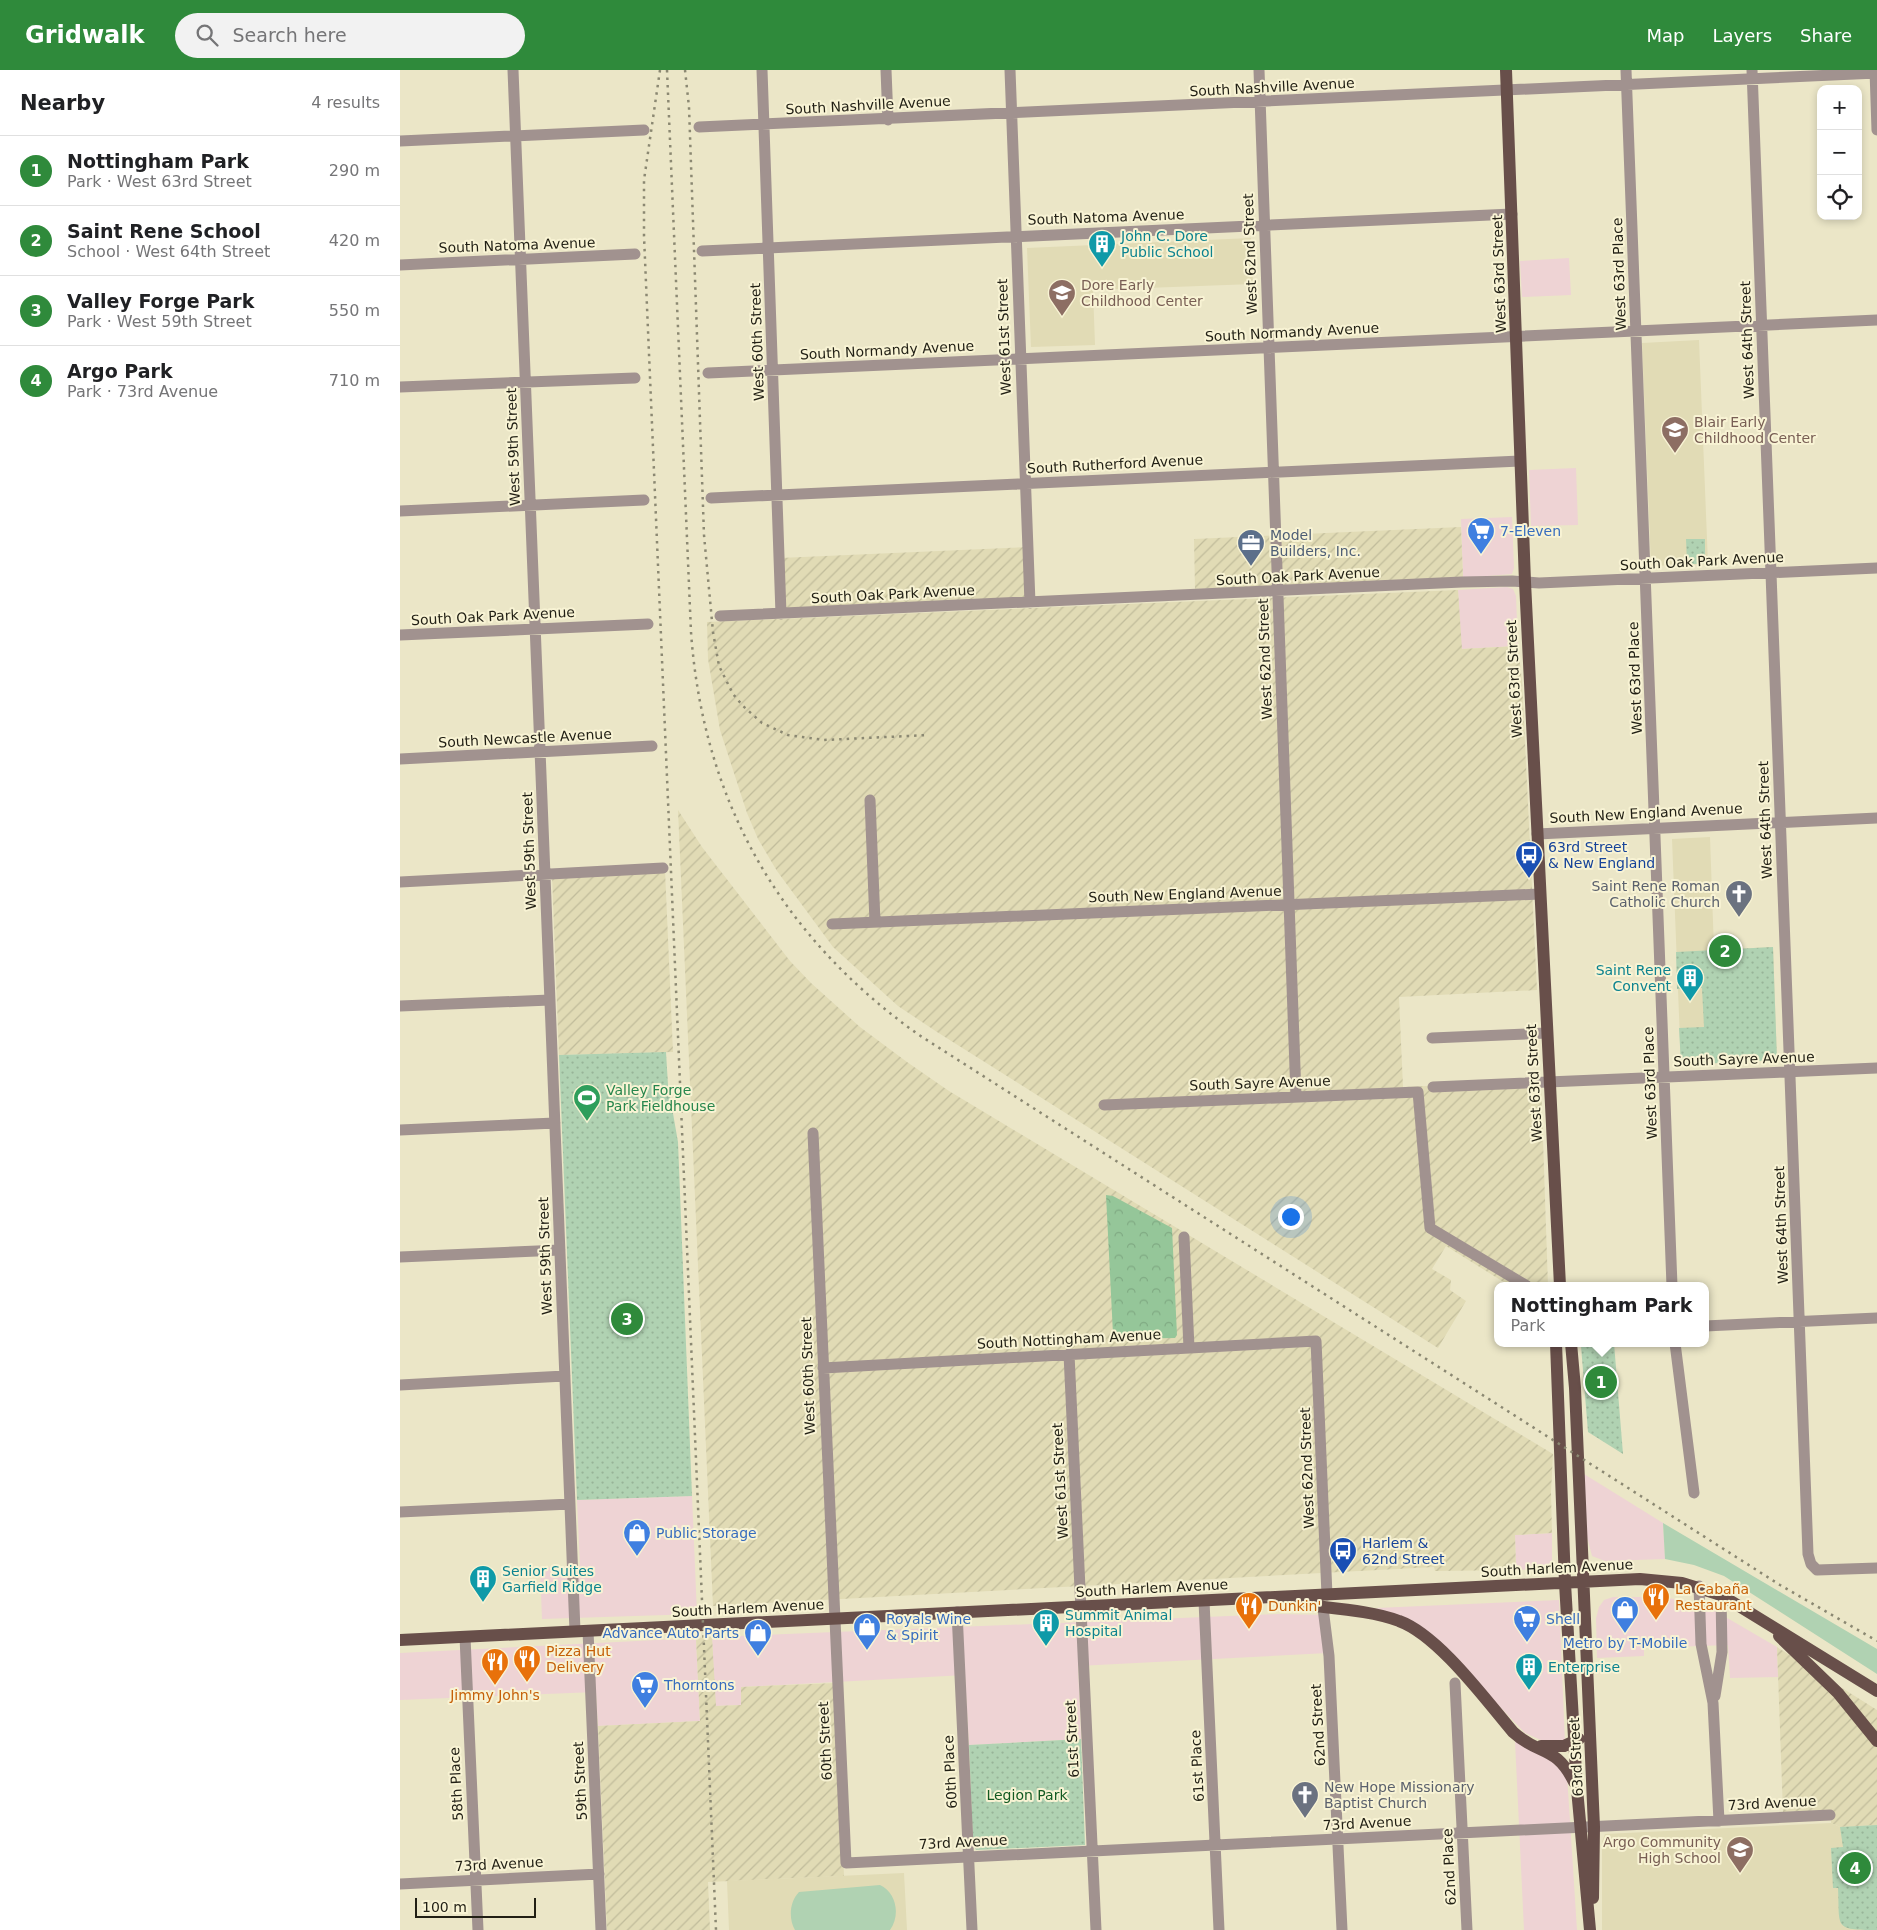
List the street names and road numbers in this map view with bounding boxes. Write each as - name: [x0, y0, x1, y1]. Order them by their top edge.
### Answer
- street label: South Nashville Avenue: [1189, 75, 1355, 99]
- street label: South Nashville Avenue: [785, 93, 951, 117]
- street label: West 62nd Street: [1240, 193, 1260, 315]
- street label: South Natoma Avenue: [1027, 206, 1185, 228]
- street label: West 63rd Street: [1489, 214, 1509, 333]
- street label: West 63rd Place: [1609, 217, 1629, 331]
- street label: South Natoma Avenue: [438, 234, 596, 256]
- street label: West 61st Street: [994, 278, 1014, 395]
- street label: West 64th Street: [1737, 280, 1757, 399]
- street label: West 60th Street: [747, 282, 767, 401]
- street label: South Normandy Avenue: [1204, 319, 1380, 345]
- street label: South Normandy Avenue: [799, 337, 975, 363]
- street label: West 59th Street: [503, 387, 523, 506]
- street label: South Rutherford Avenue: [1027, 451, 1203, 477]
- street label: South Oak Park Avenue: [1620, 549, 1784, 573]
- street label: South Oak Park Avenue: [1216, 564, 1380, 588]
- street label: South Oak Park Avenue: [811, 582, 975, 606]
- street label: West 62nd Street: [1255, 598, 1275, 720]
- street label: South Oak Park Avenue: [411, 604, 575, 628]
- street label: West 63rd Street: [1503, 619, 1525, 738]
- street label: West 63rd Place: [1625, 621, 1645, 735]
- street label: South Newcastle Avenue: [438, 725, 612, 751]
- street label: West 64th Street: [1755, 760, 1775, 879]
- street label: West 59th Street: [519, 791, 539, 910]
- street label: South New England Avenue: [1549, 800, 1743, 826]
- street label: South New England Avenue: [1088, 883, 1282, 905]
- street label: West 63rd Street: [1523, 1023, 1545, 1142]
- street label: West 63rd Place: [1640, 1026, 1660, 1140]
- street label: South Sayre Avenue: [1673, 1049, 1815, 1069]
- street label: South Sayre Avenue: [1189, 1073, 1331, 1093]
- street label: West 64th Street: [1771, 1165, 1791, 1284]
- street label: West 59th Street: [535, 1196, 555, 1315]
- street label: West 60th Street: [798, 1316, 818, 1435]
- street label: South Nottingham Avenue: [977, 1326, 1161, 1352]
- street label: West 62nd Street: [1297, 1407, 1317, 1529]
- street label: West 61st Street: [1049, 1422, 1071, 1540]
- street label: South Harlem Avenue: [1480, 1556, 1634, 1580]
- street label: South Harlem Avenue: [1075, 1576, 1229, 1600]
- street label: South Harlem Avenue: [671, 1596, 825, 1620]
- street label: 62nd Street: [1308, 1683, 1328, 1767]
- street label: 61st Street: [1062, 1699, 1082, 1778]
- street label: 60th Street: [815, 1701, 835, 1781]
- street label: 63rd Street: [1566, 1717, 1586, 1797]
- street label: 61st Place: [1187, 1729, 1207, 1803]
- street label: 60th Place: [940, 1735, 960, 1809]
- street label: 59th Street: [570, 1741, 590, 1821]
- street label: 58th Place: [446, 1747, 466, 1821]
- street label: 73rd Avenue: [1727, 1793, 1817, 1813]
- street label: 73rd Avenue: [1322, 1813, 1412, 1833]
- street label: 62nd Place: [1439, 1828, 1459, 1906]
- street label: 73rd Avenue: [918, 1832, 1008, 1852]
- street label: 73rd Avenue: [454, 1854, 544, 1874]

